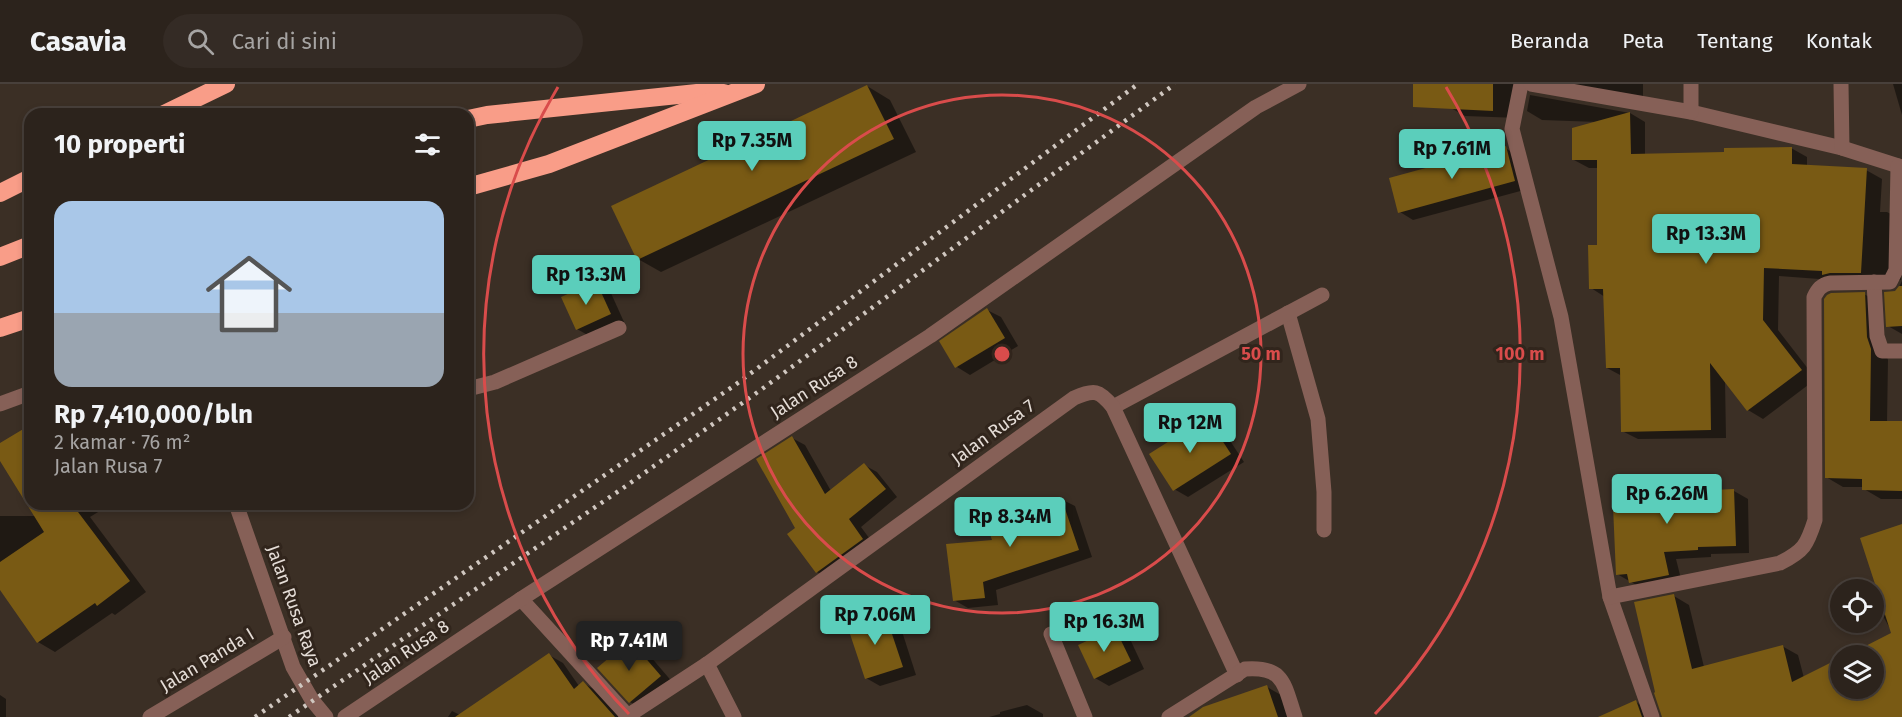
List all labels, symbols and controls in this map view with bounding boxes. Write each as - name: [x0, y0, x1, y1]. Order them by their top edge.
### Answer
- search box: [163, 14, 583, 68]
- text: Casavia: [30, 25, 127, 58]
- icon: search: [184, 25, 217, 58]
- text: Cari di sini: [232, 28, 337, 55]
- text: Beranda: [1510, 28, 1589, 54]
- text: Peta: [1622, 28, 1664, 54]
- text: Tentang: [1697, 28, 1773, 54]
- text: Kontak: [1806, 28, 1872, 54]
- pin: Rp 7.35M: [690, 121, 814, 172]
- icon: filters: [411, 128, 444, 161]
- text: Rp 7.35M: [712, 128, 792, 152]
- text: 10 properti: [54, 129, 185, 160]
- pin: Rp 7.61M: [1390, 129, 1514, 180]
- text: Rp 7.61M: [1413, 136, 1491, 160]
- pin: Rp 13.3M: [1644, 214, 1768, 265]
- text: Rp 13.3M: [1666, 221, 1746, 245]
- icon: home: [195, 240, 303, 348]
- pin: Rp 13.3M: [524, 255, 648, 306]
- text: Rp 13.3M: [546, 262, 626, 286]
- text: 50 m: [1241, 343, 1281, 365]
- text: 100 m: [1496, 343, 1544, 365]
- centre of rings: [992, 344, 1012, 364]
- street label: Jalan Rusa 8: [766, 351, 862, 423]
- street label: Jalan Rusa 7: [947, 394, 1039, 470]
- text: Rp 7,410,000/bln: [54, 399, 253, 430]
- pin: Rp 12M: [1141, 403, 1239, 454]
- text: Rp 12M: [1158, 410, 1222, 434]
- text: 2 kamar · 76 m²: [54, 430, 191, 454]
- text: Jalan Rusa 7: [54, 454, 162, 478]
- pin: Rp 6.26M: [1605, 474, 1729, 525]
- text: Rp 6.26M: [1626, 481, 1708, 505]
- pin: Rp 8.34M: [948, 497, 1072, 548]
- text: Rp 8.34M: [968, 504, 1052, 528]
- street label: Jalan Rusa Raya: [262, 542, 326, 670]
- map controls: [1830, 579, 1884, 699]
- button: locate: [1830, 579, 1884, 633]
- pin: Rp 7.06M: [813, 595, 937, 646]
- text: Rp 7.06M: [834, 602, 916, 626]
- pin: Rp 16.3M: [1042, 602, 1166, 653]
- text: Rp 16.3M: [1064, 609, 1144, 633]
- street label: Jalan Rusa 8: [359, 615, 453, 689]
- pin: Rp 7.41M: [567, 621, 691, 672]
- street label: Jalan Panda I: [156, 623, 258, 697]
- text: Rp 7.41M: [590, 628, 668, 652]
- button: layers: [1830, 645, 1884, 699]

